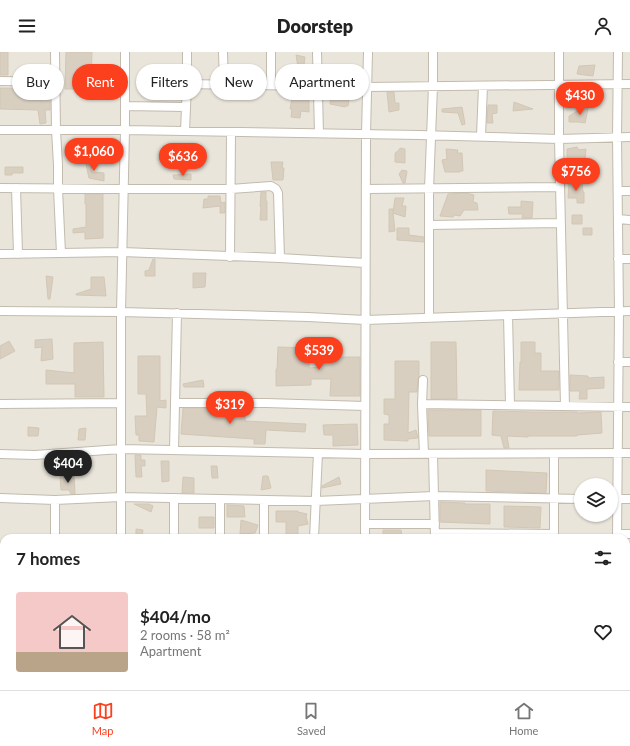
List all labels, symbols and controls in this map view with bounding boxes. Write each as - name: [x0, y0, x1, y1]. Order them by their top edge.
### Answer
- icon: menu: [16, 15, 38, 37]
- text: Doorstep: [277, 15, 353, 37]
- icon: person: [592, 15, 614, 37]
- chip: Buy: [12, 64, 64, 100]
- chip: Rent: [72, 64, 128, 100]
- chip: Filters: [136, 64, 202, 100]
- chip: New: [210, 64, 267, 100]
- chip: Apartment: [275, 64, 369, 100]
- pin: $430: [556, 82, 604, 116]
- text: $430: [565, 87, 595, 103]
- pin: $1,060: [61, 138, 127, 172]
- text: $1,060: [74, 143, 114, 159]
- pin: $636: [159, 143, 207, 177]
- text: $636: [168, 148, 198, 164]
- pin: $756: [552, 158, 600, 192]
- text: $756: [561, 163, 591, 179]
- pin: $539: [295, 337, 343, 371]
- text: $539: [304, 342, 334, 358]
- pin: $319: [206, 391, 254, 425]
- text: $319: [215, 396, 245, 412]
- pin: $404: [44, 450, 92, 484]
- text: $404: [53, 455, 83, 471]
- map controls: [574, 478, 618, 522]
- button: layers: [574, 478, 618, 522]
- icon: filters: [592, 547, 614, 569]
- text: 7 homes: [16, 548, 80, 569]
- text: $404/mo: [140, 606, 211, 627]
- icon: home: [48, 608, 96, 656]
- icon: heart: [592, 621, 614, 643]
- text: 2 rooms · 58 m²: [140, 627, 230, 643]
- text: Apartment: [140, 643, 201, 659]
- tab: Map: [92, 700, 114, 737]
- tab: Saved: [297, 700, 326, 737]
- tab: Home: [509, 700, 538, 737]

